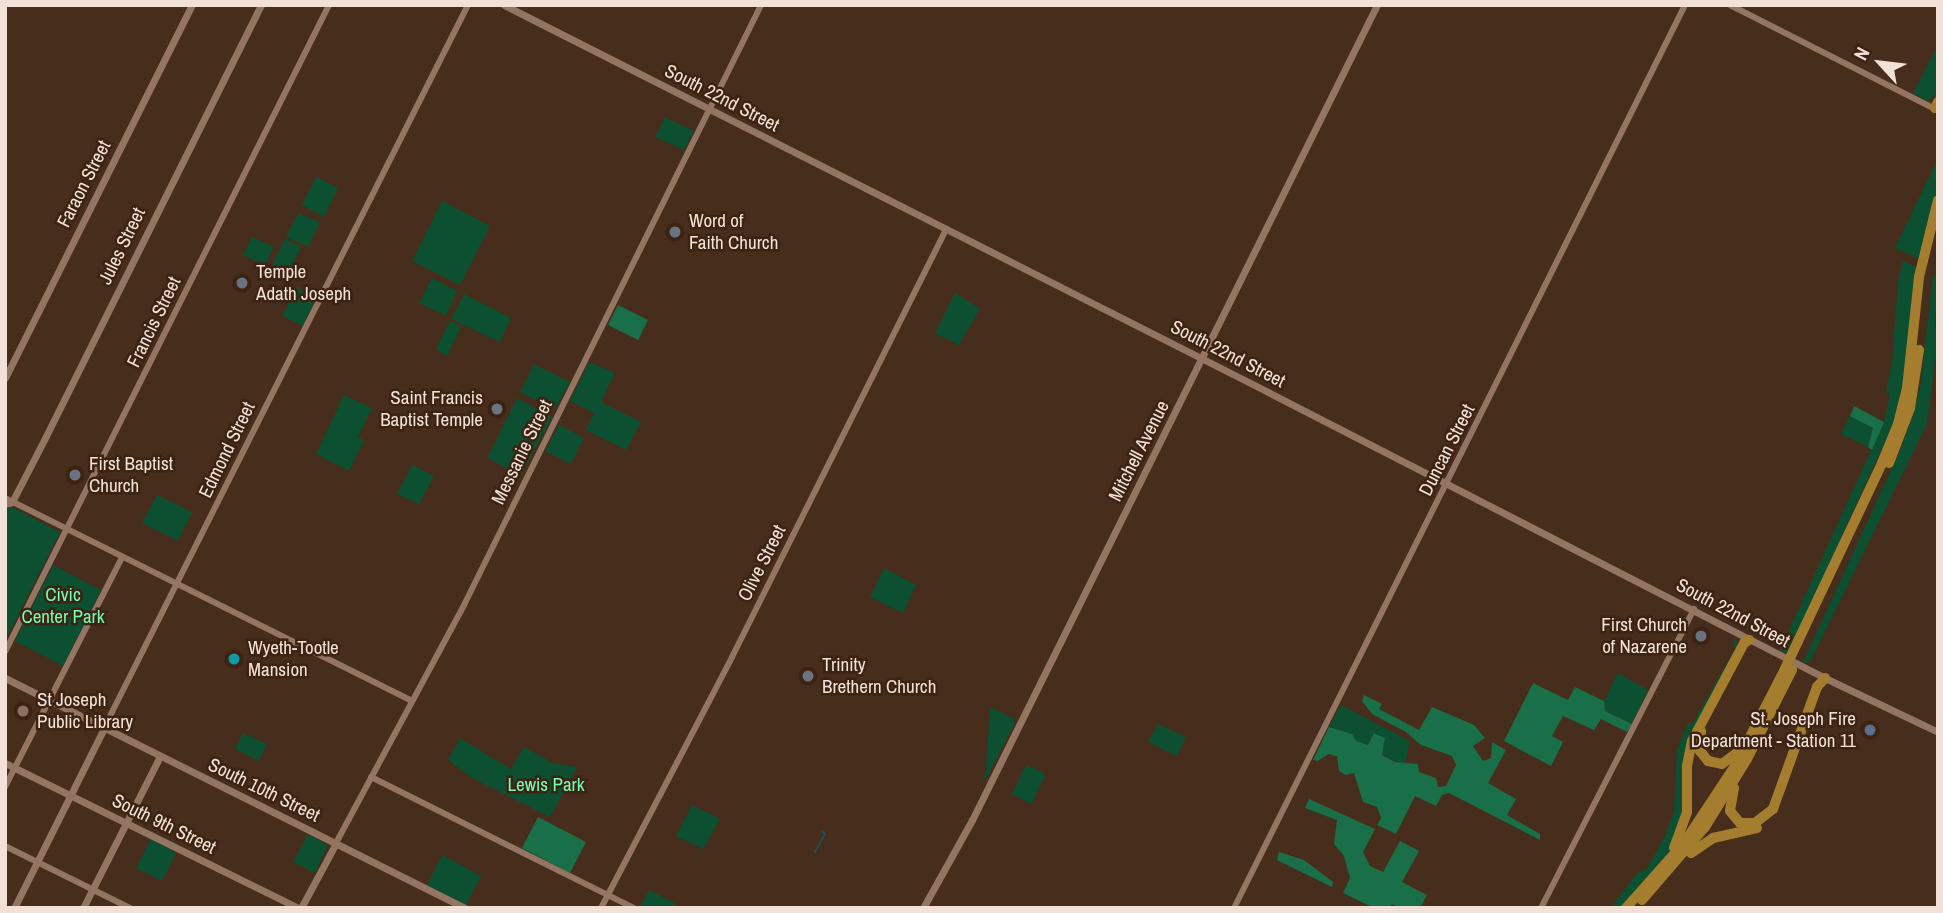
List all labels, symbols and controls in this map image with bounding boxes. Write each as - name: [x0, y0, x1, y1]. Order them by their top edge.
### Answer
- north arrow: [1845, 28, 1915, 98]
- text: N: [1847, 43, 1875, 64]
- street label: South 22nd Street: [661, 59, 783, 137]
- street label: Faraon Street: [52, 137, 116, 231]
- street label: Jules Street: [94, 204, 150, 288]
- place label: Word of Faith Church: [689, 210, 778, 254]
- marker: Word of Faith Church: [667, 224, 683, 240]
- place label: Temple Adath Joseph: [256, 261, 351, 305]
- street label: Francis Street: [122, 273, 186, 371]
- marker: Temple Adath Joseph: [234, 275, 250, 291]
- street label: South 22nd Street: [1167, 315, 1289, 393]
- place label: Saint Francis Baptist Temple: [380, 387, 483, 431]
- street label: Messanie Street: [487, 396, 557, 508]
- street label: Mitchell Avenue: [1104, 397, 1174, 505]
- street label: Edmond Street: [194, 398, 260, 502]
- street label: Duncan Street: [1414, 400, 1480, 500]
- marker: Saint Francis Baptist Temple: [489, 401, 505, 417]
- place label: First Baptist Church: [89, 453, 173, 497]
- marker: First Baptist Church: [67, 467, 83, 483]
- street label: Olive Street: [733, 521, 791, 605]
- street label: South 22nd Street: [1672, 573, 1794, 653]
- park label: Civic Center Park: [21, 584, 105, 628]
- place label: First Church of Nazarene: [1601, 614, 1687, 658]
- marker: First Church of Nazarene: [1693, 628, 1709, 644]
- place label: Wyeth-Tootle Mansion: [248, 637, 339, 681]
- marker: Wyeth-Tootle Mansion: [226, 651, 242, 667]
- place label: Trinity Brethern Church: [822, 654, 936, 698]
- marker: Trinity Brethern Church: [800, 668, 816, 684]
- place label: St Joseph Public Library: [37, 689, 133, 733]
- marker: St Joseph Public Library: [15, 703, 31, 719]
- place label: St. Joseph Fire Department - Station 11: [1691, 708, 1856, 752]
- marker: St. Joseph Fire Department - Station 11: [1862, 722, 1878, 738]
- street label: South 10th Street: [205, 753, 323, 827]
- park label: Lewis Park: [507, 774, 585, 796]
- street label: South 9th Street: [108, 789, 220, 859]

